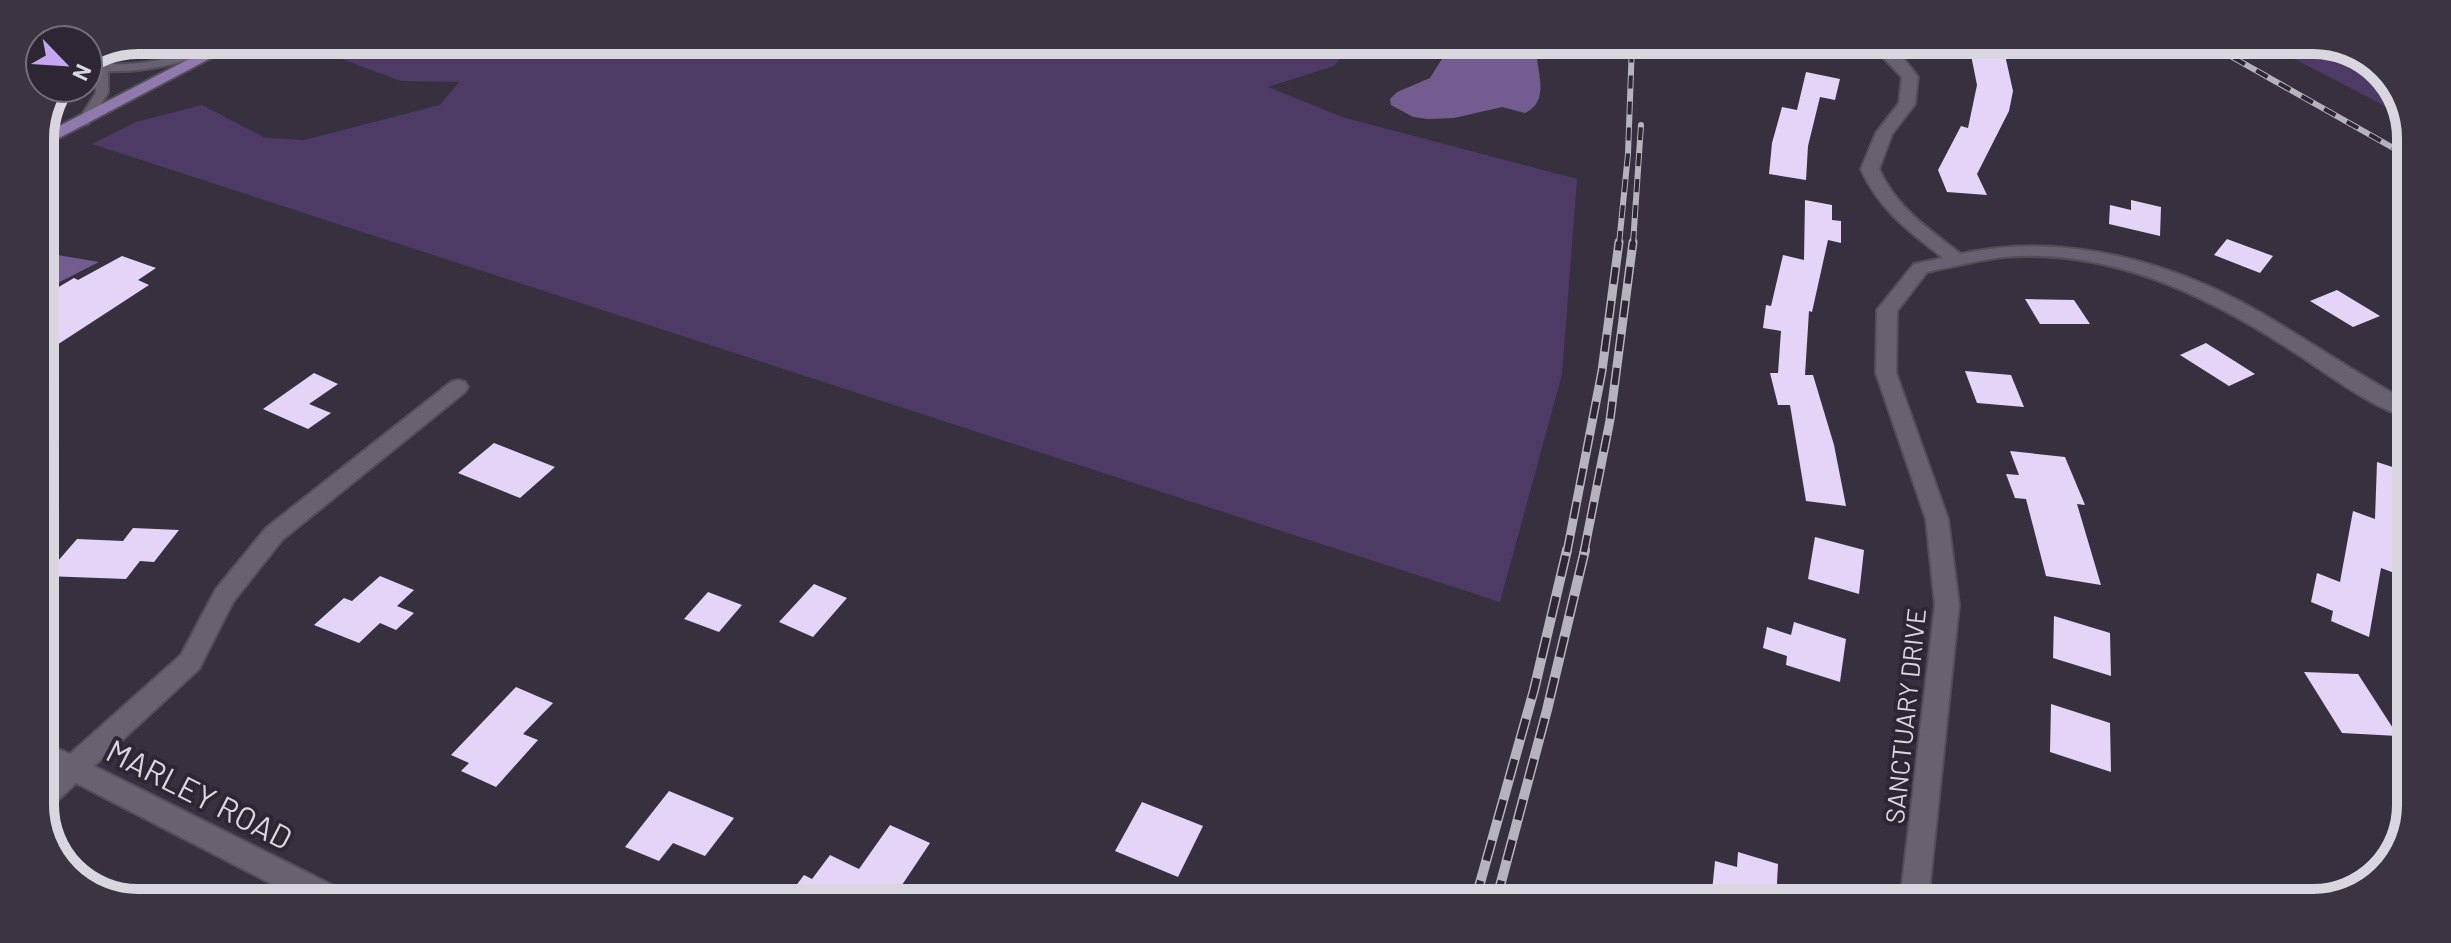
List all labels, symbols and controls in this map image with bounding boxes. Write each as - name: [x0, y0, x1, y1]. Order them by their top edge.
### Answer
- north arrow: [24, 24, 104, 104]
- text: N: [68, 61, 98, 85]
- street label: SANCTUARY DRIVE: [1878, 607, 1931, 825]
- street label: MARLEY ROAD: [101, 730, 299, 856]

